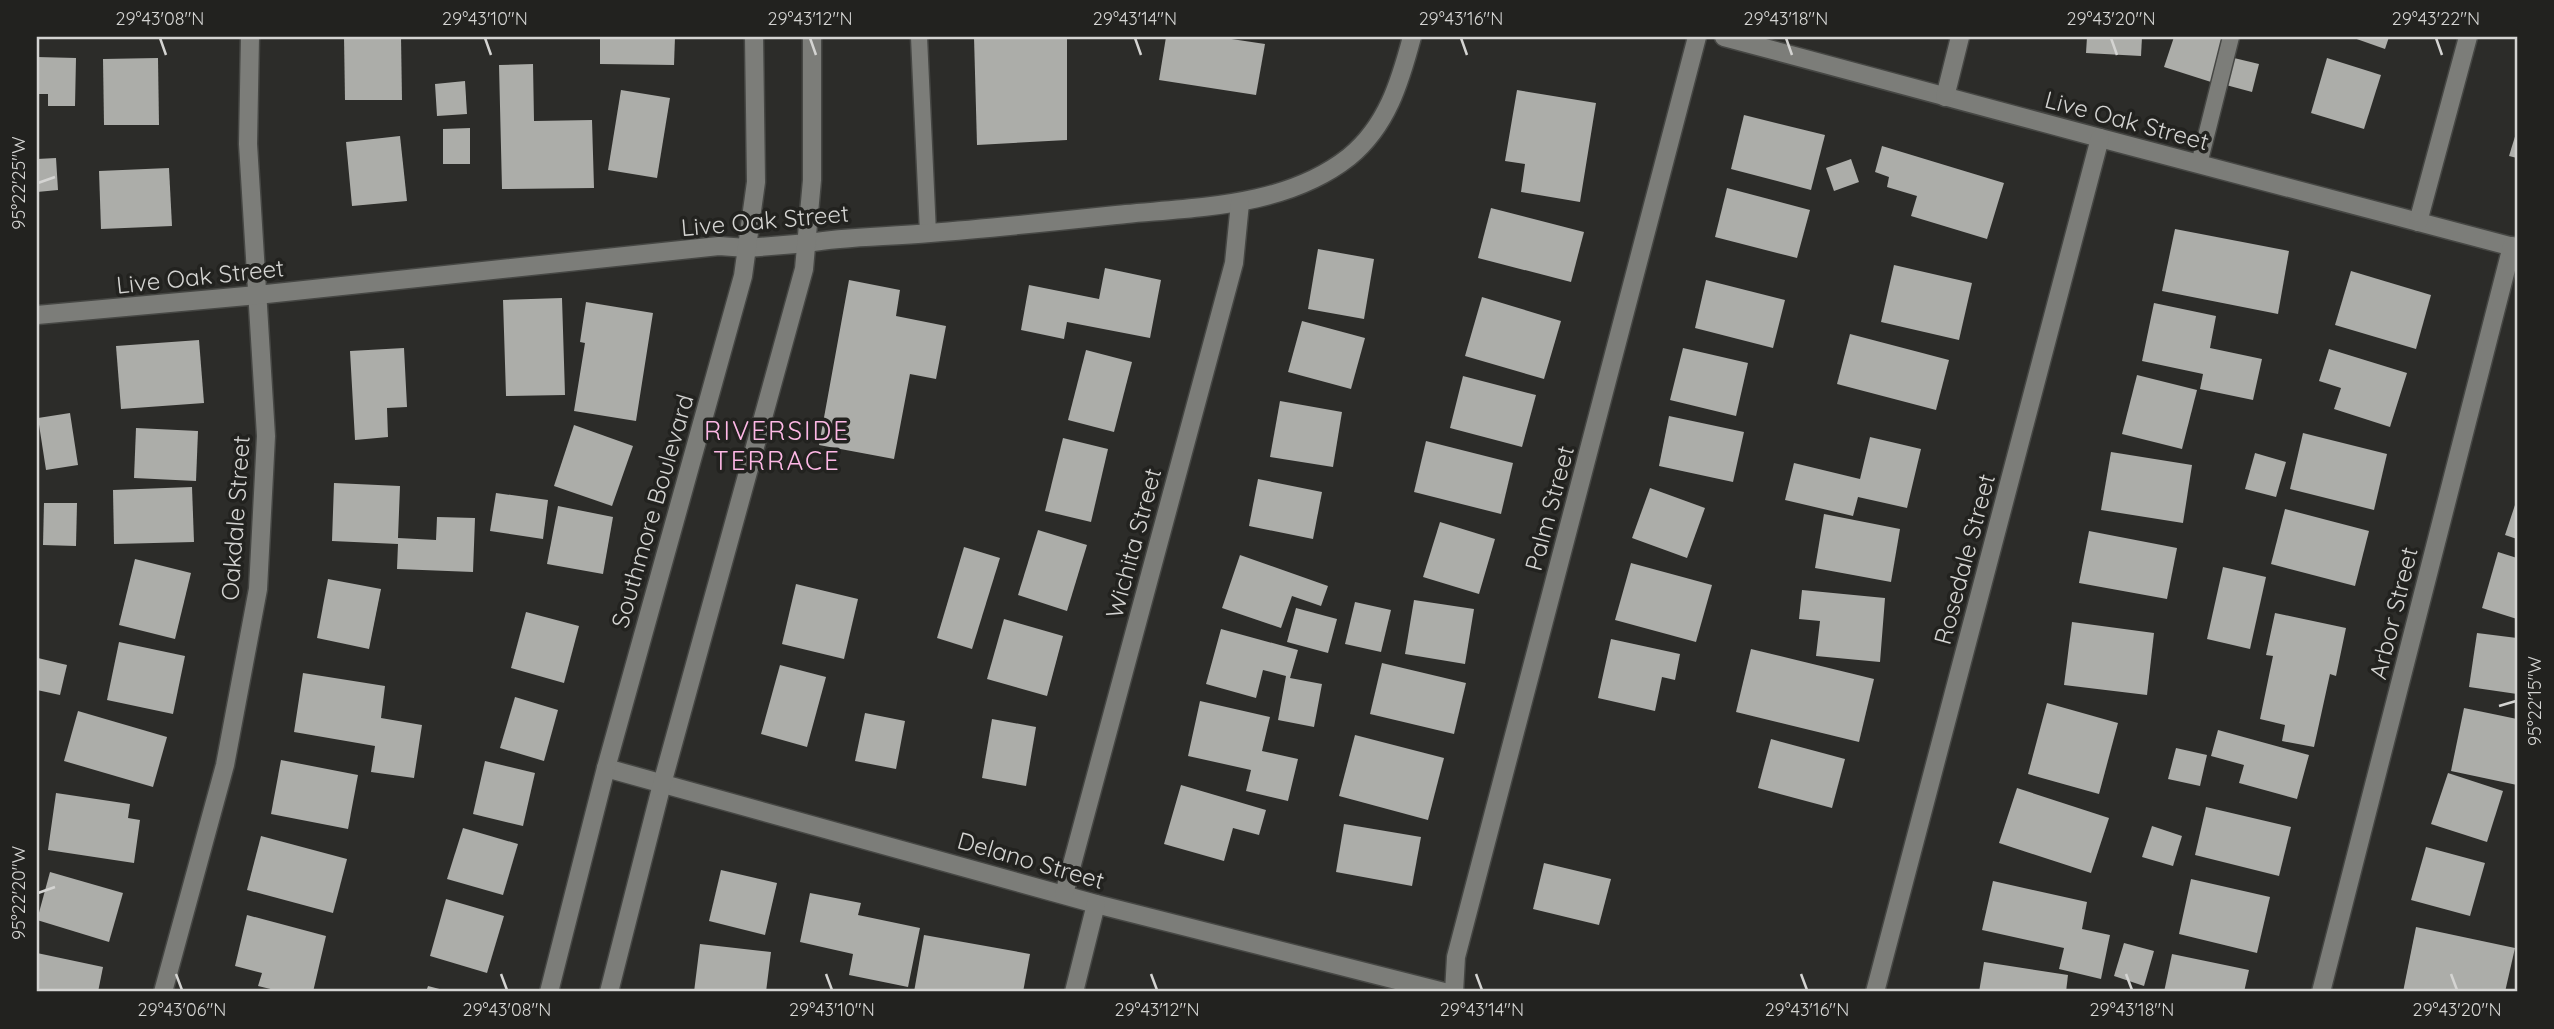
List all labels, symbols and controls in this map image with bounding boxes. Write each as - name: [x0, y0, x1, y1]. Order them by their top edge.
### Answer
- text: 29°43'08"N: [116, 7, 204, 30]
- text: 29°43'10"N: [442, 7, 528, 30]
- text: 29°43'12"N: [767, 7, 853, 30]
- text: 29°43'14"N: [1093, 7, 1177, 30]
- text: 29°43'16"N: [1419, 7, 1503, 30]
- text: 29°43'18"N: [1744, 7, 1828, 30]
- text: 29°43'20"N: [2066, 7, 2156, 30]
- text: 29°43'22"N: [2392, 7, 2480, 30]
- street label: Live Oak Street: [2042, 84, 2212, 156]
- text: 95°22'25"W: [7, 136, 30, 230]
- street label: Live Oak Street: [680, 198, 850, 242]
- street label: Live Oak Street: [115, 252, 285, 300]
- street label: Southmore Boulevard: [604, 391, 700, 631]
- district label: RIVERSIDE TERRACE: [704, 414, 850, 477]
- street label: Oakdale Street: [214, 434, 256, 602]
- street label: Palm Street: [1518, 442, 1580, 574]
- street label: Wichita Street: [1099, 465, 1167, 621]
- street label: Rosedale Street: [1927, 470, 2001, 648]
- street label: Arbor Street: [2362, 544, 2424, 682]
- text: 95°22'15"W: [2523, 656, 2546, 746]
- street label: Delano Street: [954, 825, 1108, 895]
- text: 95°22'20"W: [7, 846, 30, 940]
- text: 29°43'06"N: [138, 998, 226, 1021]
- text: 29°43'08"N: [463, 998, 551, 1021]
- text: 29°43'10"N: [789, 998, 875, 1021]
- text: 29°43'12"N: [1114, 998, 1200, 1021]
- text: 29°43'14"N: [1440, 998, 1524, 1021]
- text: 29°43'16"N: [1765, 998, 1849, 1021]
- text: 29°43'18"N: [2090, 998, 2174, 1021]
- text: 29°43'20"N: [2412, 998, 2502, 1021]

